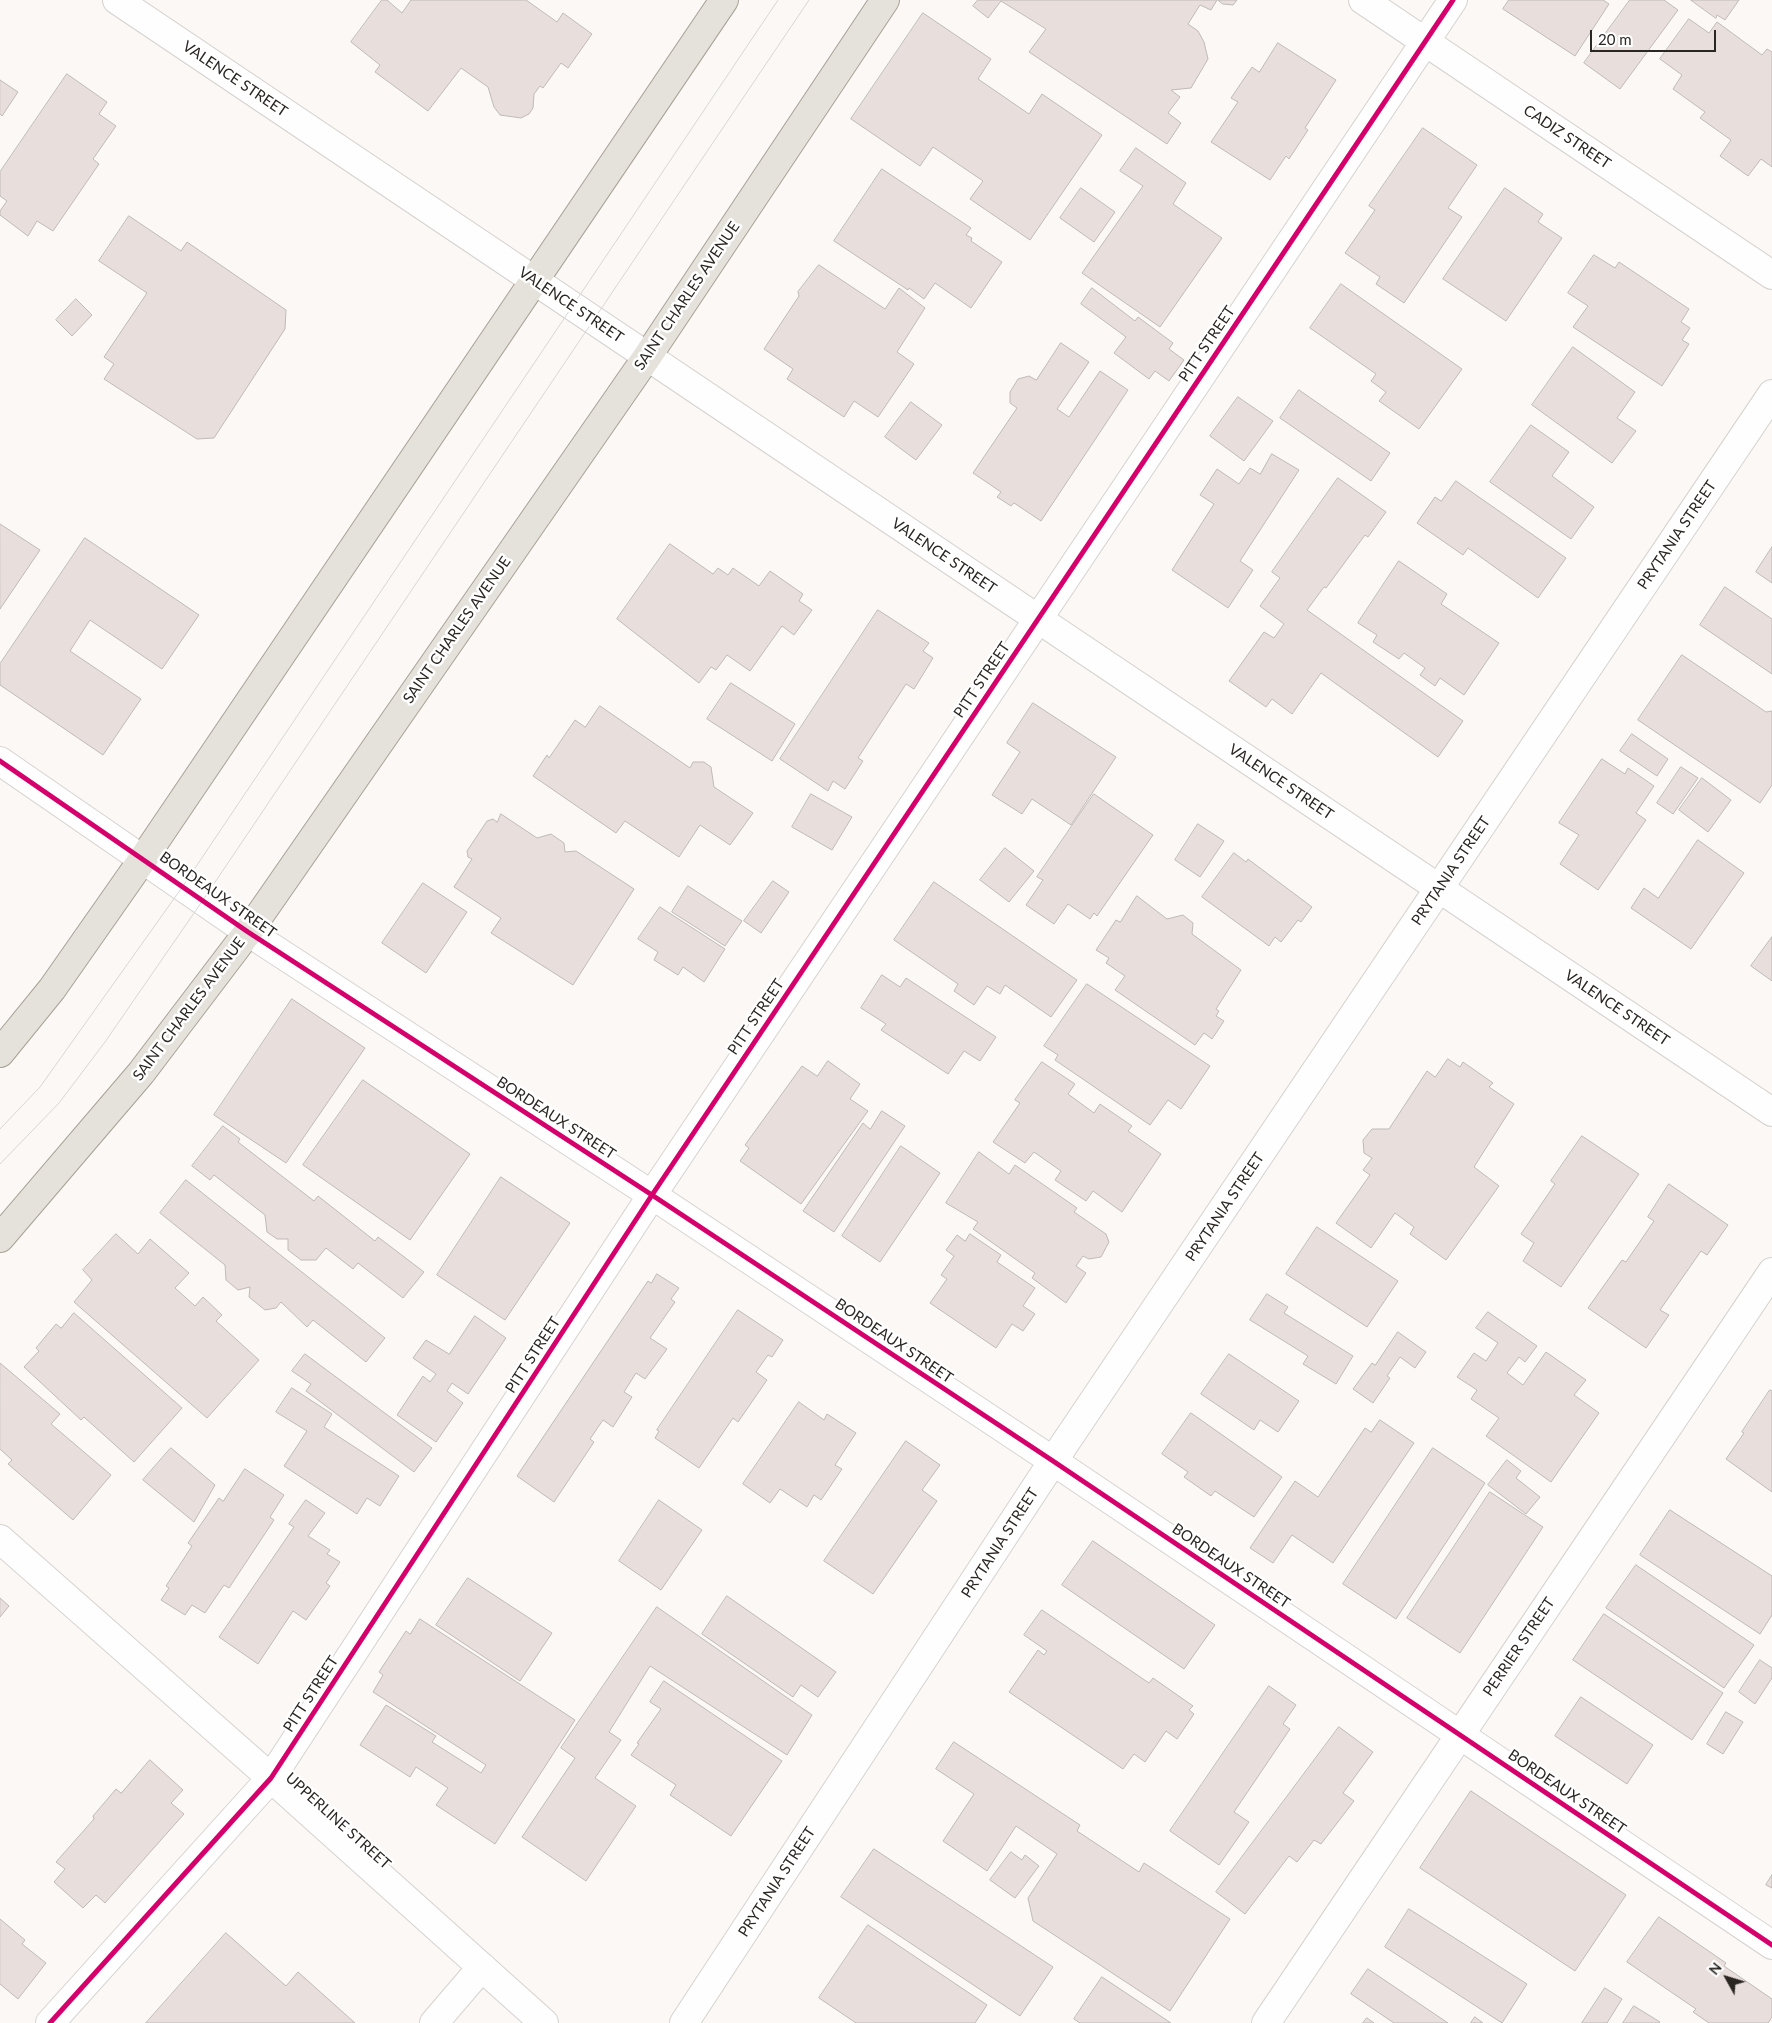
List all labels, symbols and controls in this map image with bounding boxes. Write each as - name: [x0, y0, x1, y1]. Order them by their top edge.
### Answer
- scale bar: [1592, 20, 1718, 52]
- text: 20 m: [1598, 30, 1632, 48]
- street label: VALENCE STREET: [179, 37, 291, 121]
- street label: CADIZ STREET: [1520, 101, 1614, 173]
- street label: SAINT CHARLES AVENUE: [631, 218, 743, 374]
- street label: VALENCE STREET: [515, 263, 627, 347]
- street label: PITT STREET: [1175, 303, 1239, 385]
- street label: PRYTANIA STREET: [1634, 477, 1720, 593]
- street label: VALENCE STREET: [888, 514, 1000, 598]
- street label: SAINT CHARLES AVENUE: [399, 553, 515, 707]
- street label: PITT STREET: [950, 639, 1014, 721]
- street label: VALENCE STREET: [1225, 740, 1337, 824]
- street label: PRYTANIA STREET: [1408, 813, 1494, 929]
- street label: BORDEAUX STREET: [156, 848, 280, 942]
- street label: SAINT CHARLES AVENUE: [129, 934, 249, 1084]
- street label: VALENCE STREET: [1561, 966, 1673, 1050]
- street label: PITT STREET: [724, 976, 788, 1058]
- street label: BORDEAUX STREET: [493, 1073, 619, 1163]
- street label: PRYTANIA STREET: [1182, 1149, 1268, 1265]
- street label: BORDEAUX STREET: [832, 1295, 956, 1387]
- street label: PITT STREET: [502, 1313, 564, 1397]
- street label: PRYTANIA STREET: [958, 1485, 1042, 1601]
- street label: BORDEAUX STREET: [1169, 1520, 1293, 1612]
- street label: PERRIER STREET: [1479, 1594, 1559, 1700]
- street label: PITT STREET: [280, 1652, 342, 1736]
- street label: BORDEAUX STREET: [1505, 1746, 1629, 1838]
- street label: UPPERLINE STREET: [282, 1769, 394, 1873]
- street label: PRYTANIA STREET: [735, 1824, 819, 1940]
- north arrow: [1702, 1953, 1752, 2003]
- text: N: [1705, 1959, 1725, 1978]

